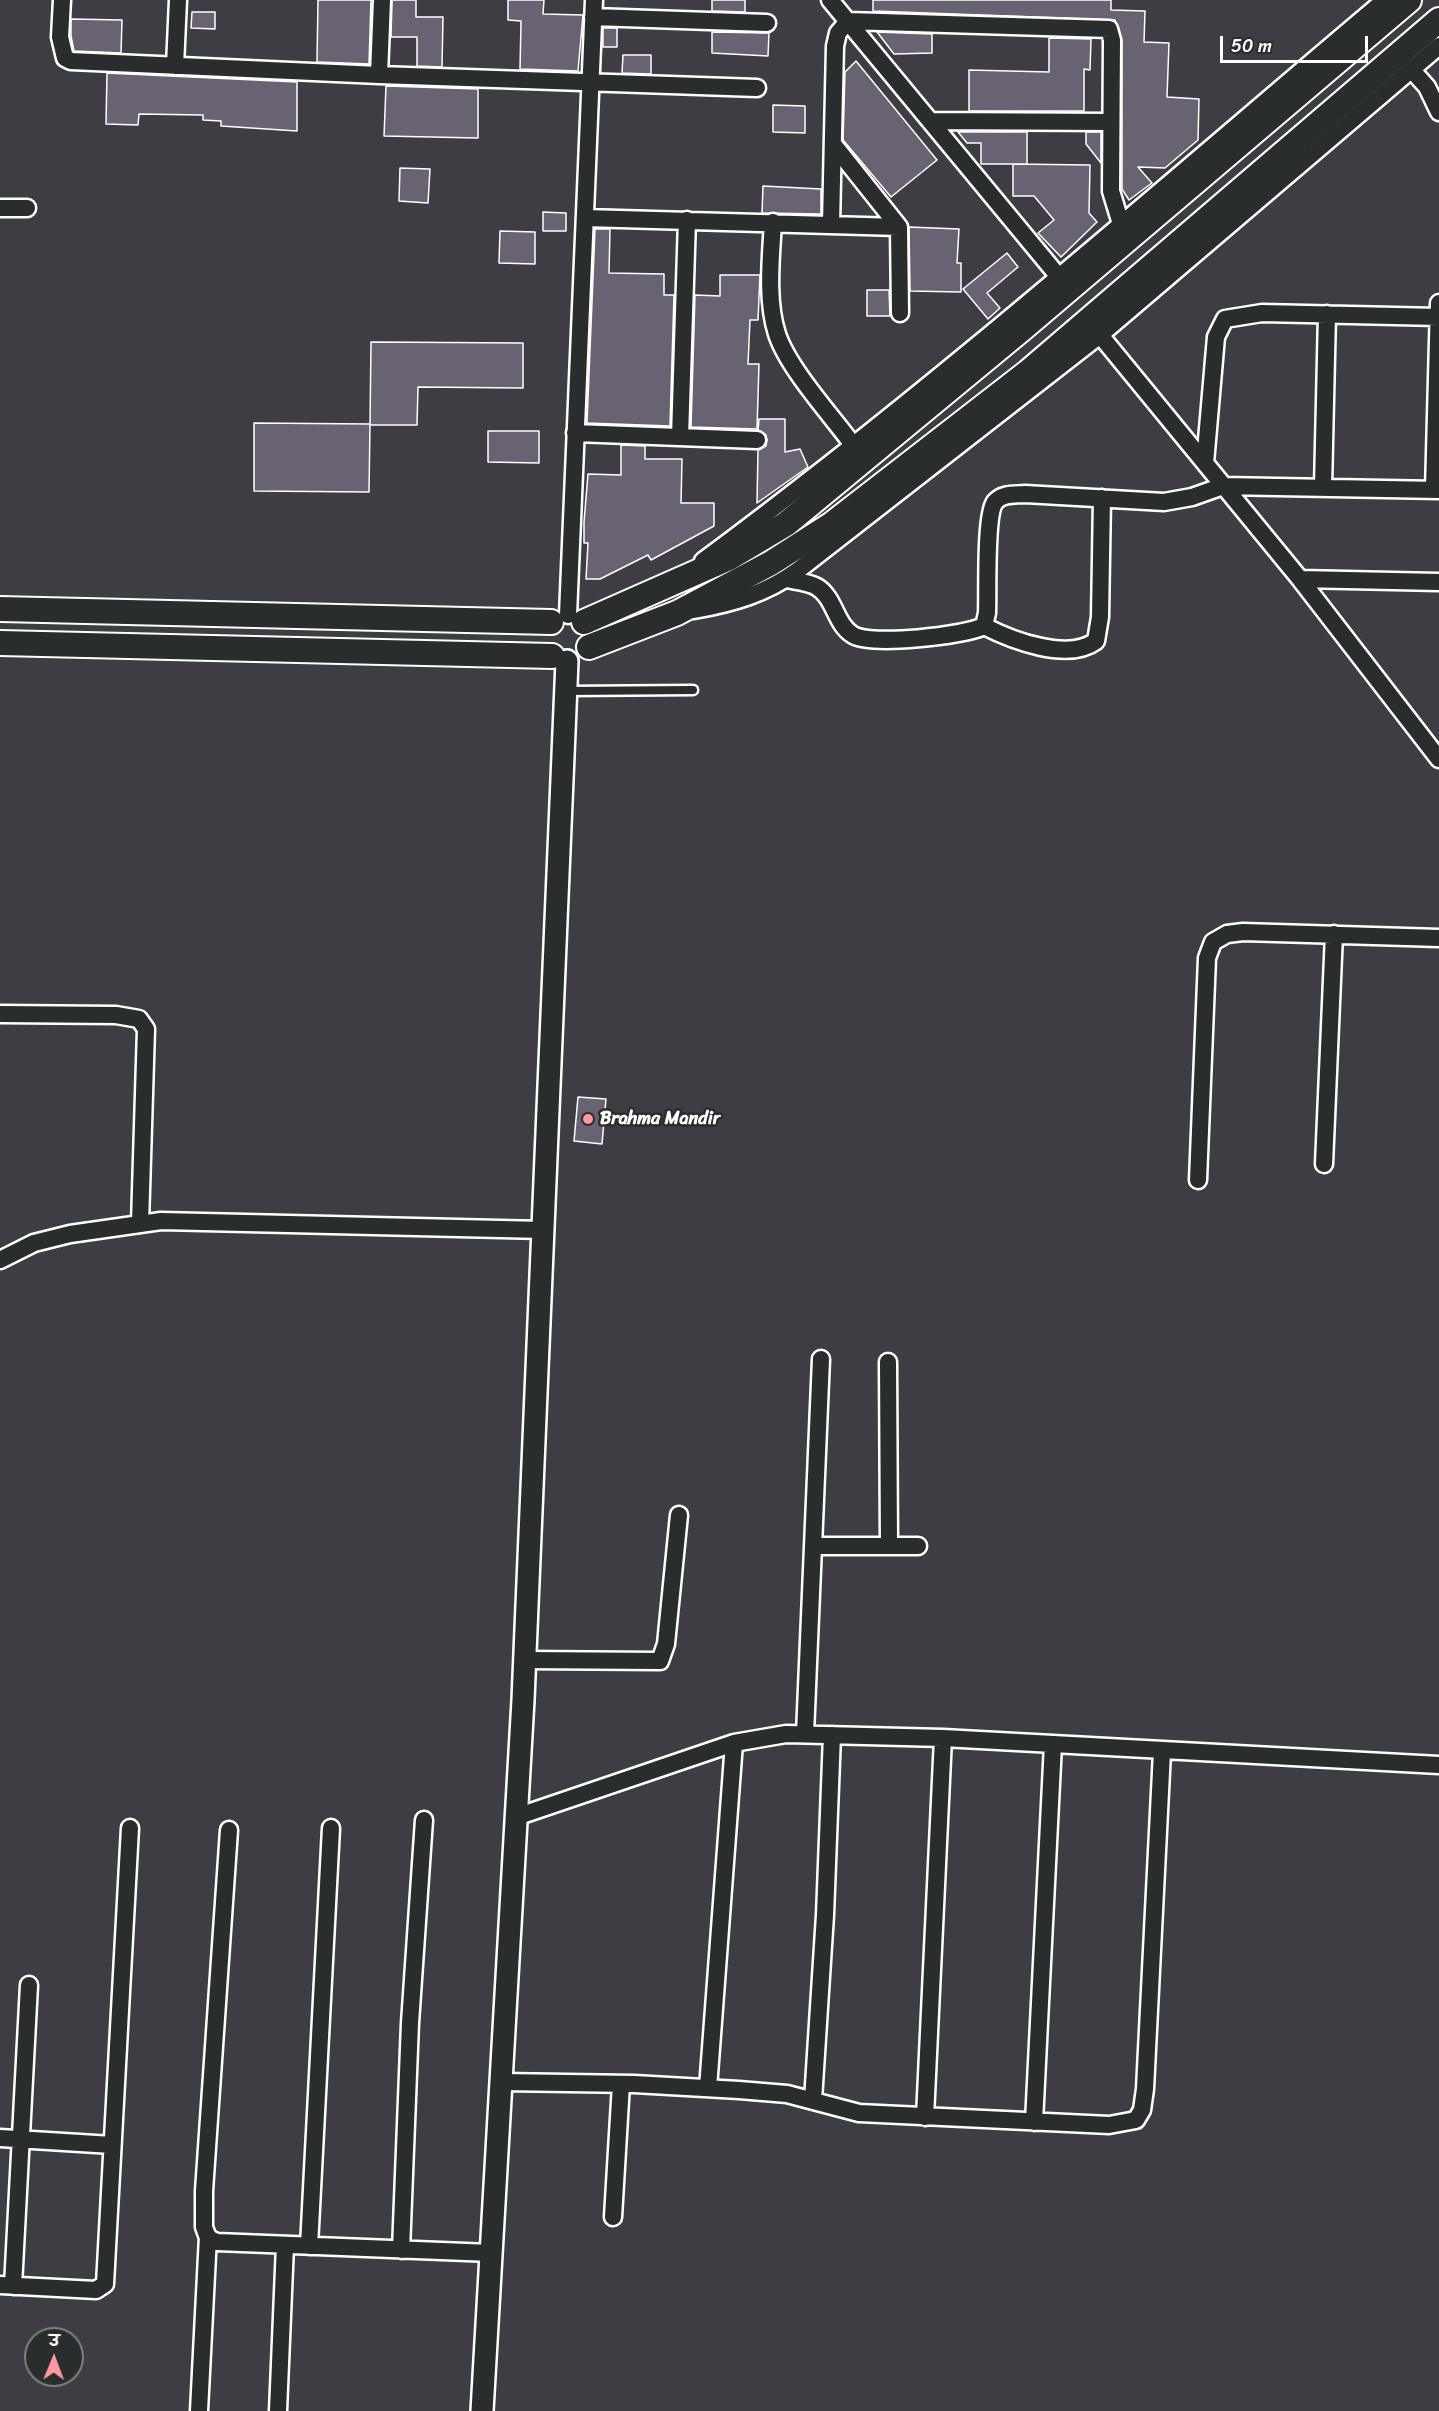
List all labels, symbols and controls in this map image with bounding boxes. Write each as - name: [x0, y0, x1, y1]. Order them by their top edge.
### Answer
- scale bar: [1223, 24, 1372, 62]
- text: 50 m: [1231, 30, 1272, 62]
- place label: Brahma Mandir: [600, 1108, 720, 1130]
- marker: Brahma Mandir: [581, 1112, 595, 1126]
- text: उ: [49, 2326, 60, 2355]
- north arrow: [24, 2327, 84, 2387]

